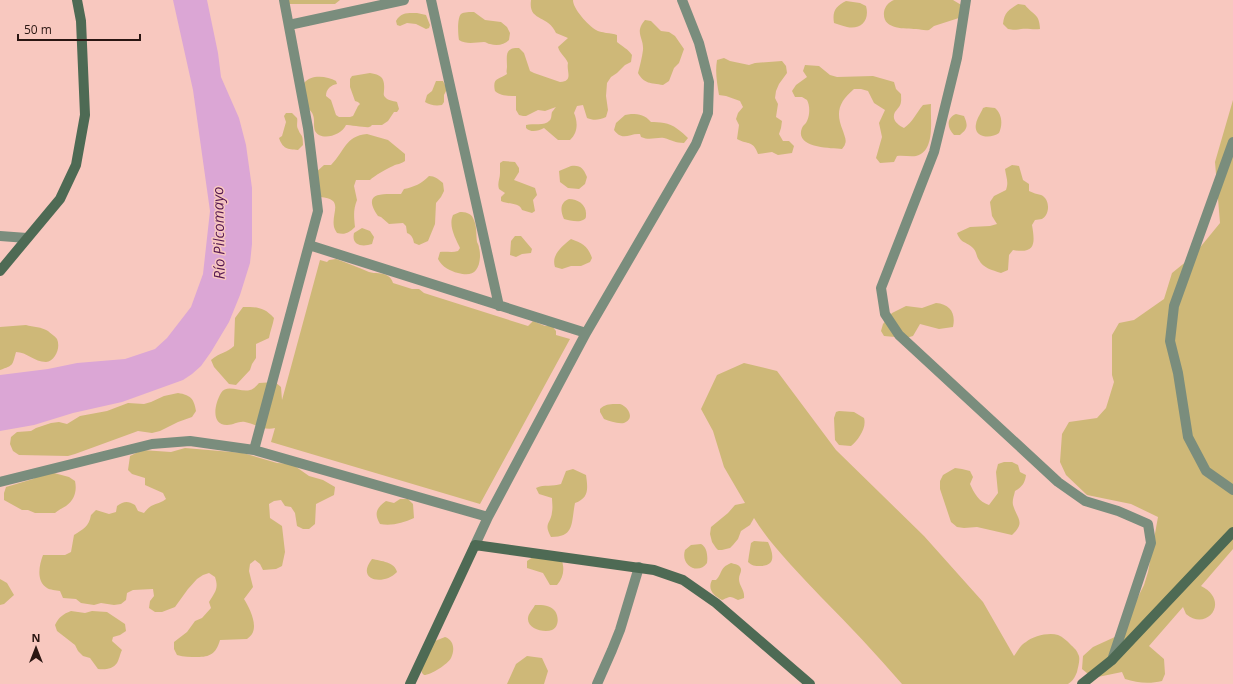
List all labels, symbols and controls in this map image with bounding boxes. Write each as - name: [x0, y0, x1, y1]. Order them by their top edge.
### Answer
- scale bar: [18, 16, 140, 42]
- text: 50 m: [24, 21, 52, 38]
- water label: Río Pilcomayo: [207, 186, 229, 280]
- north arrow: [16, 628, 56, 668]
- text: N: [32, 630, 40, 645]

